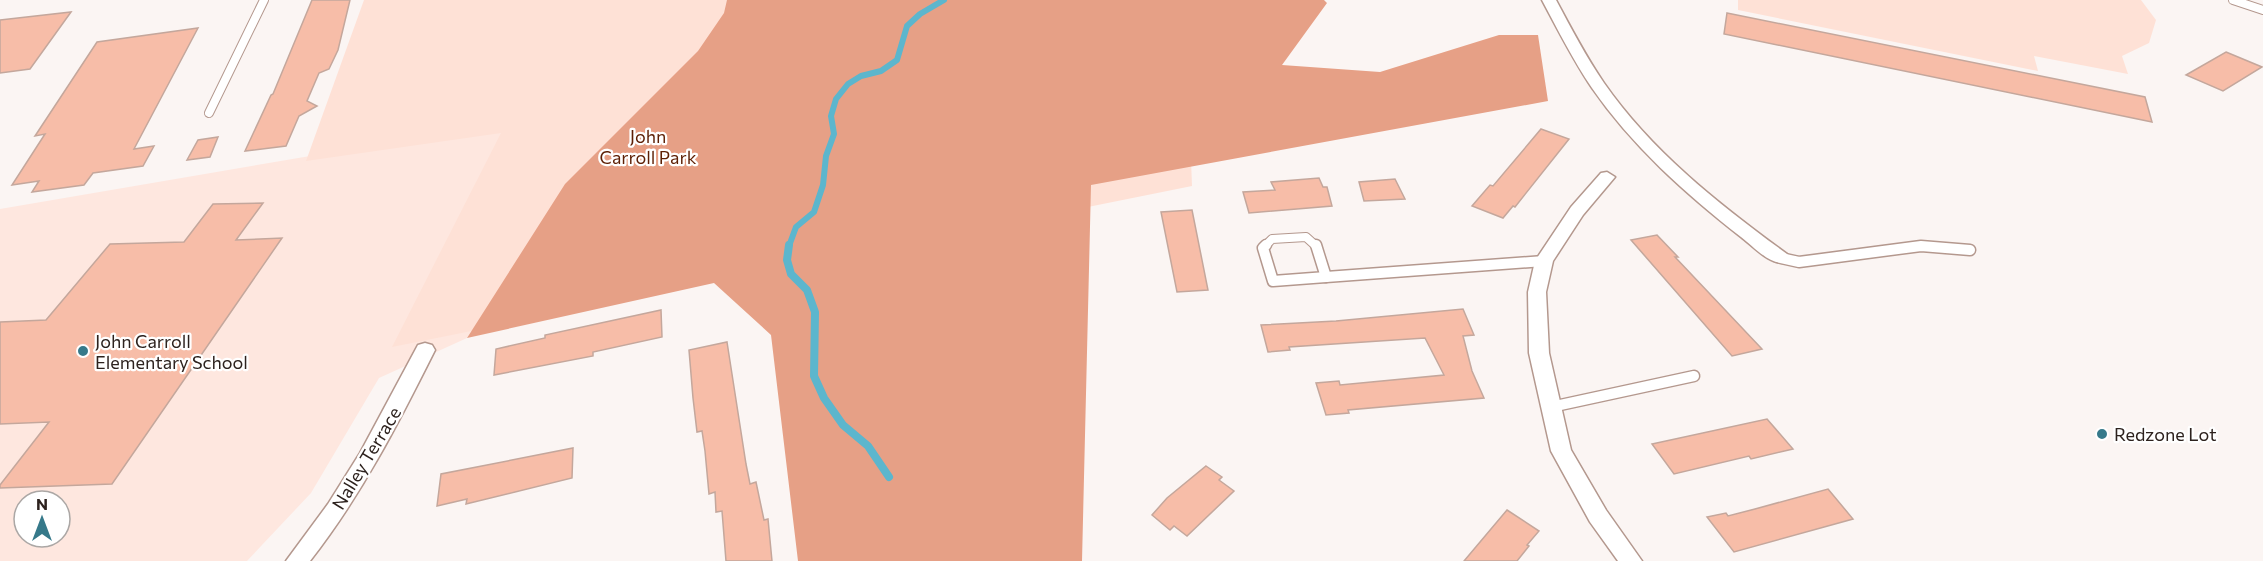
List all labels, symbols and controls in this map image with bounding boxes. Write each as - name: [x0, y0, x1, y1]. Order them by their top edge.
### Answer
- park label: John Carroll Park: [600, 125, 697, 168]
- place label: John Carroll Elementary School: [95, 330, 248, 373]
- marker: John Carroll Elementary School: [76, 344, 90, 358]
- street label: Nalley Terrace: [327, 403, 405, 513]
- place label: Redzone Lot: [2114, 423, 2217, 445]
- marker: Redzone Lot: [2095, 427, 2109, 441]
- north arrow: [12, 489, 72, 549]
- text: N: [36, 494, 48, 513]

